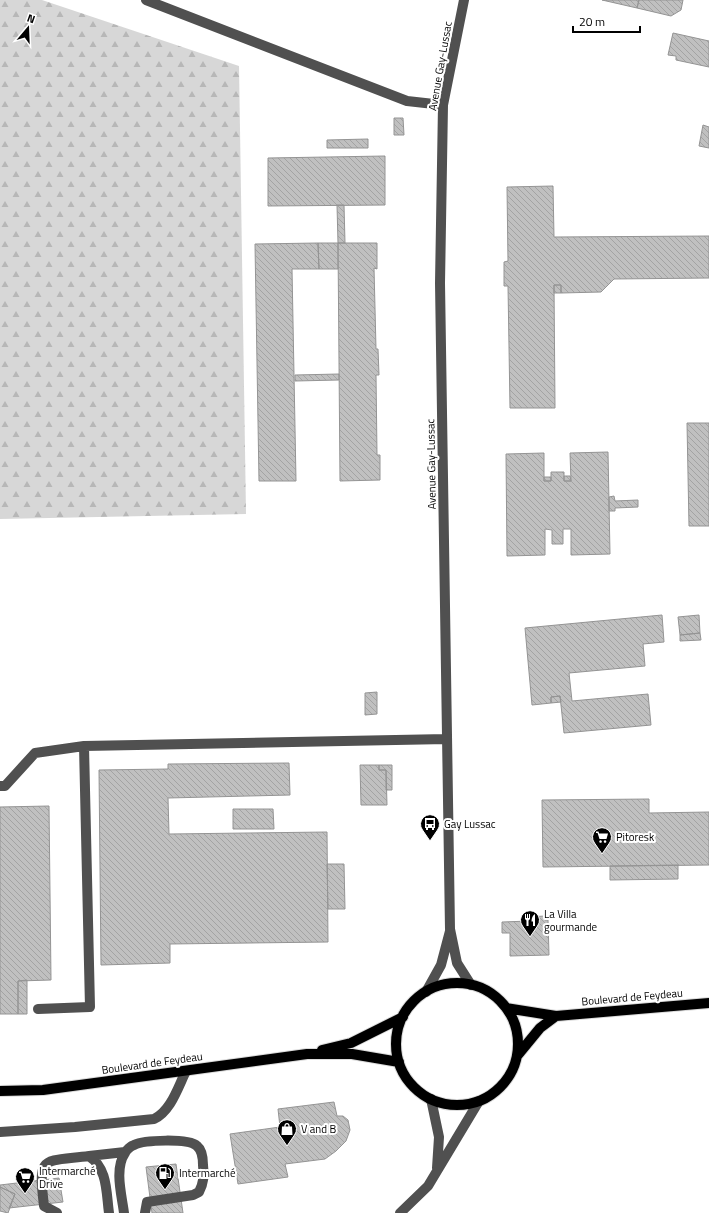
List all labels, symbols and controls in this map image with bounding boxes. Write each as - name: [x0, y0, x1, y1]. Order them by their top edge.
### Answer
- north arrow: [8, 8, 48, 48]
- scale bar: [573, 8, 640, 34]
- text: N: [25, 10, 37, 27]
- text: 20 m: [579, 12, 605, 31]
- street label: Avenue Gay-Lussac: [424, 20, 456, 112]
- street label: Avenue Gay-Lussac: [422, 418, 440, 509]
- bus stop icon: Gay Lussac: [419, 813, 441, 841]
- place label: Gay Lussac: [444, 816, 496, 832]
- supermarket icon: Pitoresk: [591, 826, 613, 854]
- place label: Pitoresk: [616, 829, 655, 845]
- place label: La Villa gourmande: [544, 906, 598, 935]
- restaurant icon: La Villa gourmande: [519, 909, 541, 937]
- street label: Boulevard de Feydeau: [581, 985, 684, 1009]
- street label: Boulevard de Feydeau: [100, 1048, 204, 1078]
- shop icon: V and B: [276, 1118, 298, 1146]
- place label: V and B: [301, 1121, 336, 1137]
- fuel station icon: Intermarché: [154, 1162, 176, 1190]
- place label: Intermarché Drive: [39, 1163, 96, 1192]
- place label: Intermarché: [179, 1165, 236, 1181]
- supermarket icon: Intermarché Drive: [14, 1166, 36, 1194]

